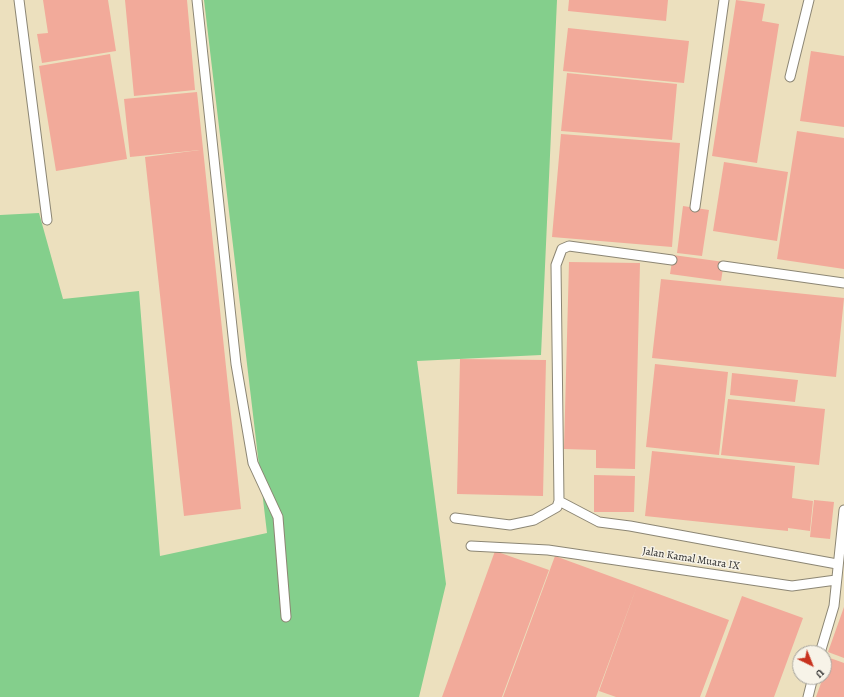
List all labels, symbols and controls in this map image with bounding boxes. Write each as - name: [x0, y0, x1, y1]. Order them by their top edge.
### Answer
- street label: Jalan Kamal Muara IX: [641, 545, 741, 573]
- north arrow: [792, 645, 832, 685]
- text: U: [812, 665, 828, 681]

